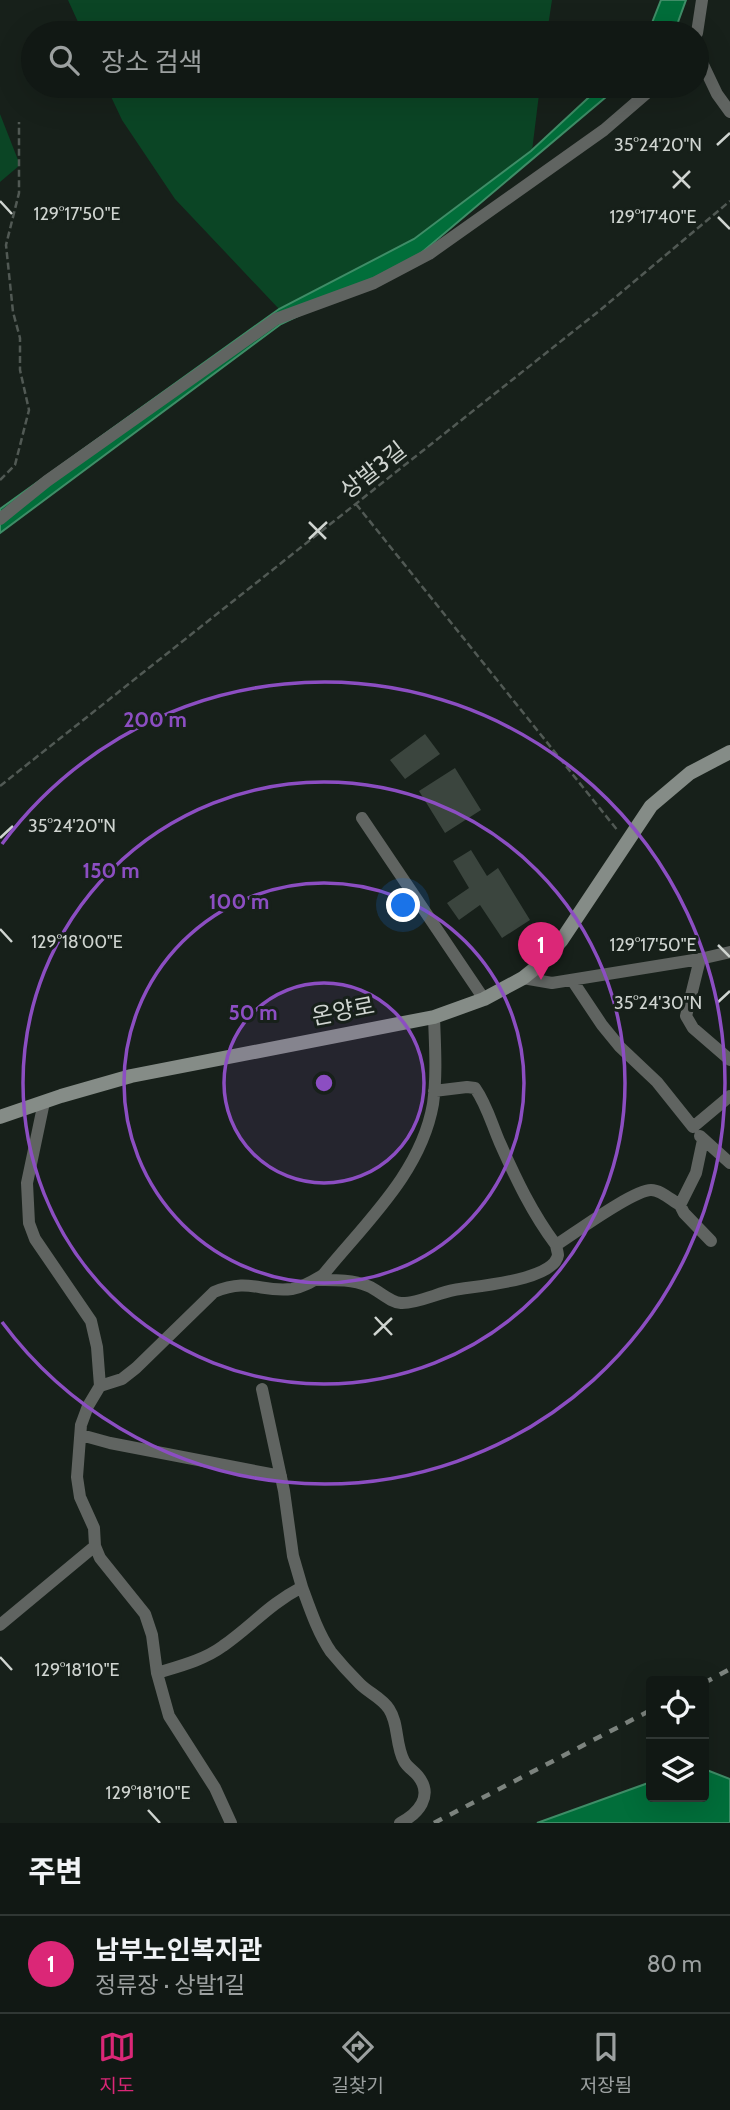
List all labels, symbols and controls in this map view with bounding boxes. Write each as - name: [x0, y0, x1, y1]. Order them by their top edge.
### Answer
- search box: [21, 21, 709, 98]
- icon: search: [45, 41, 83, 79]
- text: 장소 검색: [101, 46, 203, 78]
- text: 35°24'20"N: [614, 134, 702, 156]
- text: 129°17'50"E: [34, 203, 120, 225]
- text: 129°17'40"E: [609, 206, 697, 228]
- street label: 상발3길: [334, 436, 412, 504]
- text: 200 m: [123, 707, 187, 732]
- text: 35°24'20"N: [28, 815, 116, 837]
- text: 150 m: [83, 858, 139, 883]
- your location: [386, 888, 420, 922]
- text: 100 m: [209, 889, 269, 914]
- pin: 1: [518, 922, 564, 980]
- text: 129°18'00"E: [31, 931, 123, 953]
- text: 129°17'50"E: [610, 934, 696, 956]
- street label: 온양로: [309, 991, 377, 1031]
- text: 35°24'30"N: [614, 992, 702, 1014]
- text: 50 m: [228, 1000, 278, 1025]
- centre of rings: [312, 1071, 336, 1095]
- text: 129°18'10"E: [35, 1659, 119, 1681]
- map controls: [646, 1676, 709, 1802]
- button: locate: [646, 1676, 709, 1739]
- button: layers: [646, 1739, 709, 1802]
- text: 129°18'10"E: [106, 1782, 190, 1804]
- text: 주변: [28, 1853, 83, 1890]
- text: 남부노인복지관: [95, 1934, 262, 1966]
- text: 1: [47, 1950, 55, 1978]
- text: 80 m: [647, 1950, 702, 1978]
- text: 정류장 · 상발1길: [95, 1971, 245, 1999]
- tab: 지도: [98, 2028, 136, 2097]
- tab: 길찾기: [332, 2028, 384, 2097]
- tab: 저장됨: [580, 2028, 632, 2097]

